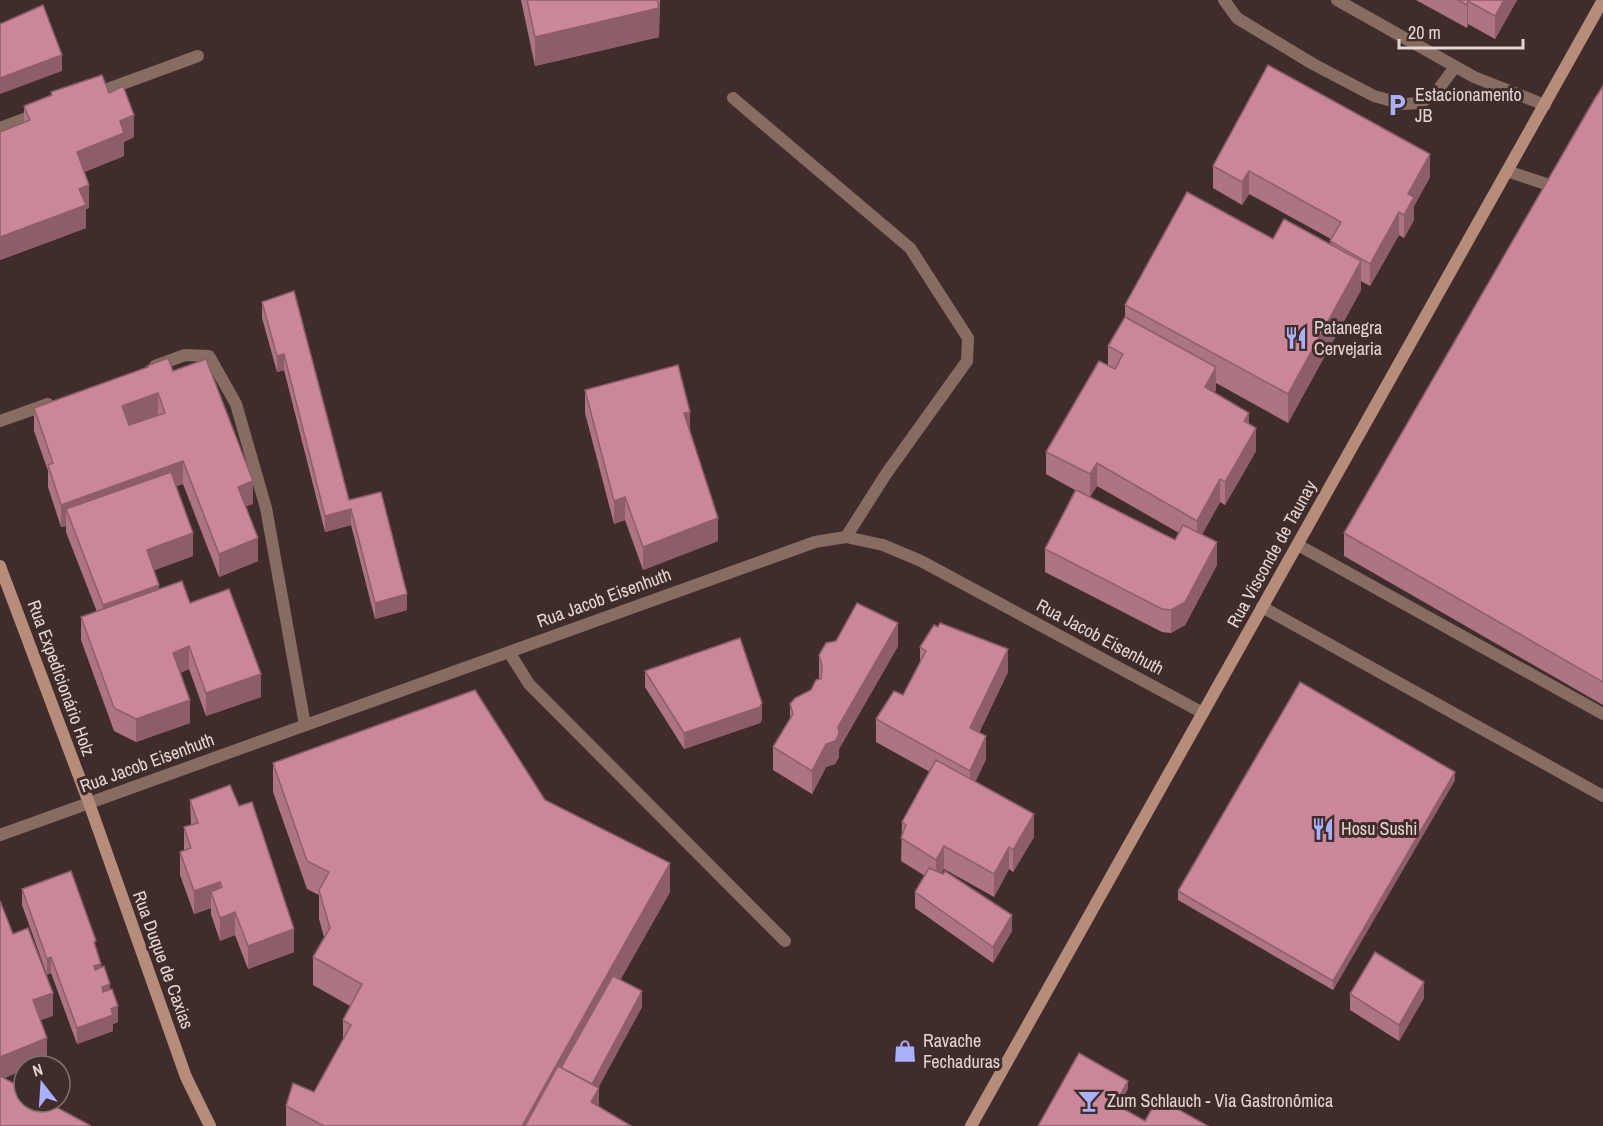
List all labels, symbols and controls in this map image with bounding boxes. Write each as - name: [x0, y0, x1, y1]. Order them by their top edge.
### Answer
- scale bar: [1399, 12, 1524, 50]
- text: 20 m: [1408, 20, 1441, 45]
- place label: Estacionamento JB: [1415, 82, 1522, 128]
- parking icon: Estacionamento JB: [1384, 92, 1410, 118]
- place label: Patanegra Cervejaria: [1314, 315, 1382, 361]
- restaurant icon: Patanegra Cervejaria: [1283, 325, 1309, 351]
- street label: Rua Visconde de Taunay: [1221, 475, 1323, 632]
- street label: Rua Jacob Eisenhuth: [533, 562, 674, 633]
- street label: Rua Jacob Eisenhuth: [1032, 592, 1168, 681]
- street label: Rua Expedicionário Holz: [22, 596, 101, 759]
- street label: Rua Jacob Eisenhuth: [76, 727, 217, 798]
- restaurant icon: Hosu Sushi: [1310, 816, 1336, 842]
- place label: Hosu Sushi: [1341, 816, 1417, 841]
- street label: Rua Duque de Caxias: [127, 887, 200, 1032]
- place label: Ravache Fechaduras: [923, 1028, 1000, 1074]
- shop icon: Ravache Fechaduras: [892, 1038, 918, 1064]
- north arrow: [12, 1054, 72, 1114]
- text: N: [30, 1058, 45, 1082]
- bar icon: Zum Schlauch - Via Gastronômica: [1076, 1088, 1102, 1114]
- place label: Zum Schlauch - Via Gastronômica: [1107, 1088, 1333, 1113]

